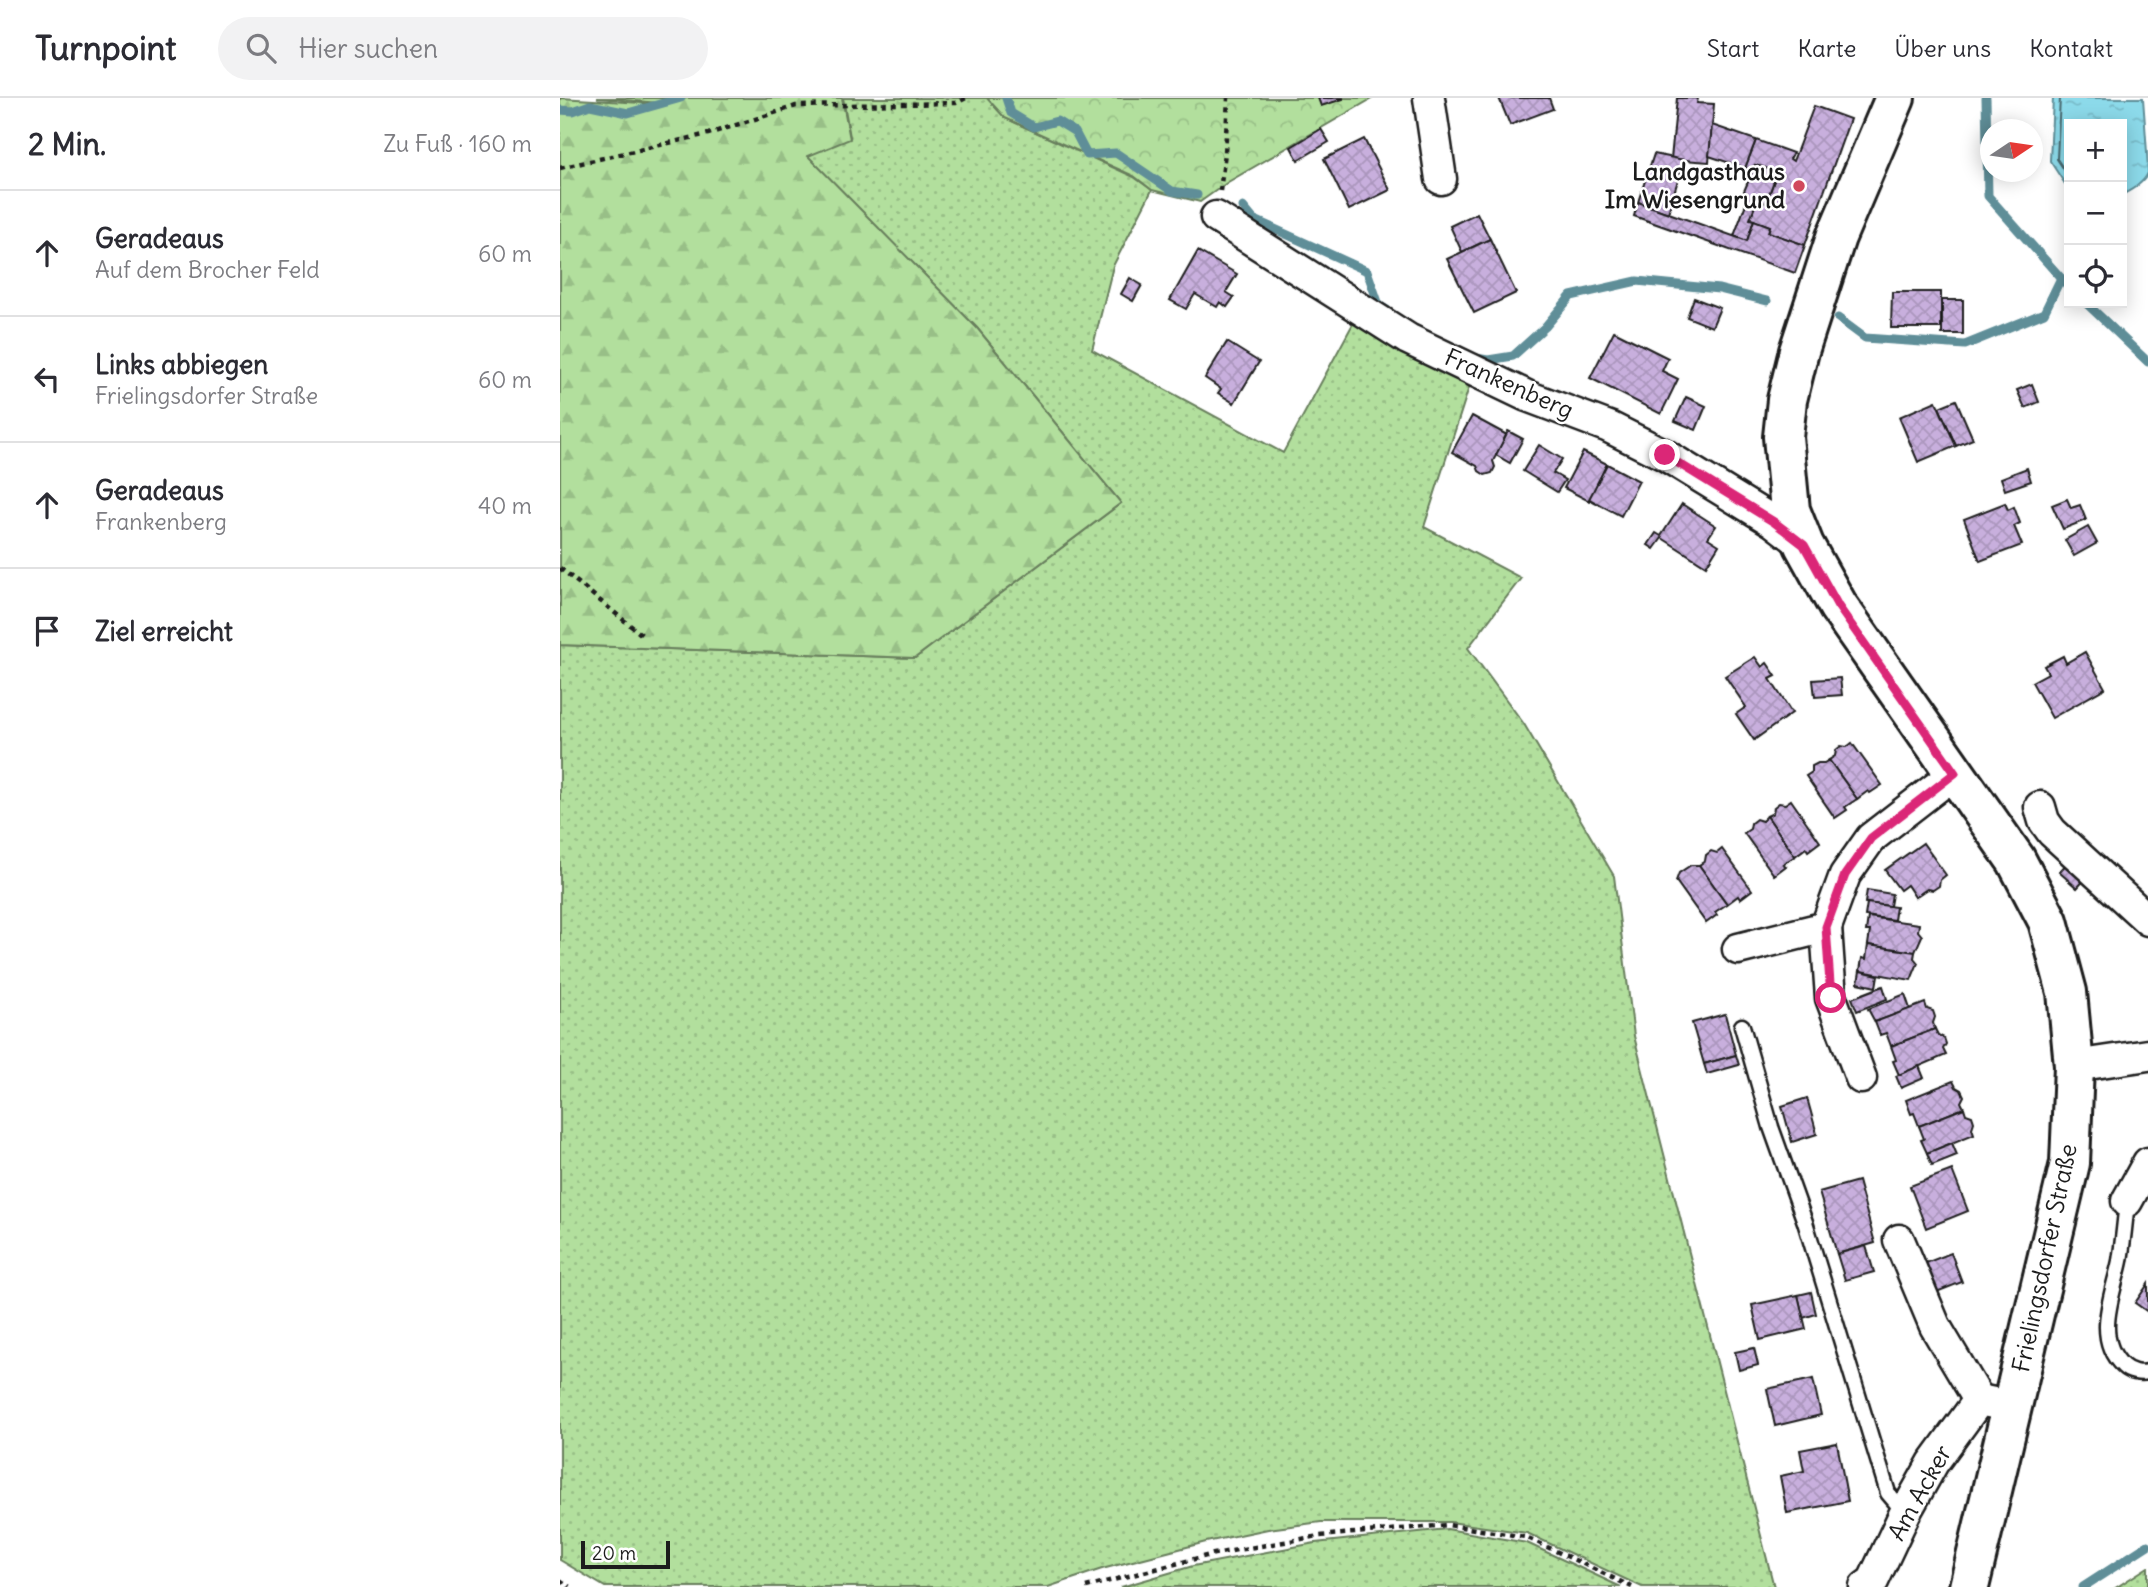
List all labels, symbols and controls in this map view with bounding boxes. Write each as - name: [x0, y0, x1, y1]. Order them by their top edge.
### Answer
- search box: [218, 17, 708, 80]
- text: Turnpoint: [35, 27, 176, 69]
- icon: search: [242, 29, 280, 67]
- text: Hier suchen: [298, 32, 438, 65]
- text: Start: [1707, 33, 1759, 63]
- text: Karte: [1797, 33, 1856, 63]
- text: Über uns: [1894, 33, 1991, 63]
- text: Kontakt: [2029, 33, 2113, 63]
- north arrow: [1980, 119, 2043, 182]
- map controls: [2064, 119, 2127, 308]
- button: +: [2064, 119, 2127, 182]
- text: 2 Min.: [28, 125, 106, 163]
- text: Zu Fuß · 160 m: [383, 129, 532, 158]
- place label: Landgasthaus Im Wiesengrund: [1605, 156, 1785, 214]
- marker: Landgasthaus Im Wiesengrund: [1791, 178, 1807, 194]
- button: −: [2064, 182, 2127, 245]
- text: Geradeaus: [95, 222, 224, 255]
- icon: ahead: [28, 234, 66, 272]
- text: 60 m: [478, 239, 532, 268]
- button: locate: [2064, 245, 2127, 308]
- text: Auf dem Brocher Feld: [95, 255, 320, 284]
- street label: Frankenberg: [1440, 341, 1578, 425]
- text: Links abbiegen: [95, 348, 268, 381]
- icon: left: [28, 360, 66, 398]
- text: 60 m: [478, 365, 532, 394]
- text: Frielingsdorfer Straße: [95, 381, 318, 410]
- route end: [1649, 439, 1680, 470]
- text: Geradeaus: [95, 474, 224, 507]
- icon: ahead: [28, 486, 66, 524]
- text: 40 m: [478, 491, 532, 520]
- text: Frankenberg: [95, 507, 227, 536]
- icon: arrive: [28, 612, 66, 650]
- text: Ziel erreicht: [95, 615, 233, 648]
- route start: [1815, 982, 1846, 1013]
- street label: Frielingsdorfer Straße: [2005, 1141, 2083, 1375]
- street label: Am Acker: [1881, 1439, 1958, 1546]
- scale bar: [581, 1538, 670, 1570]
- text: 20 m: [592, 1541, 636, 1565]

